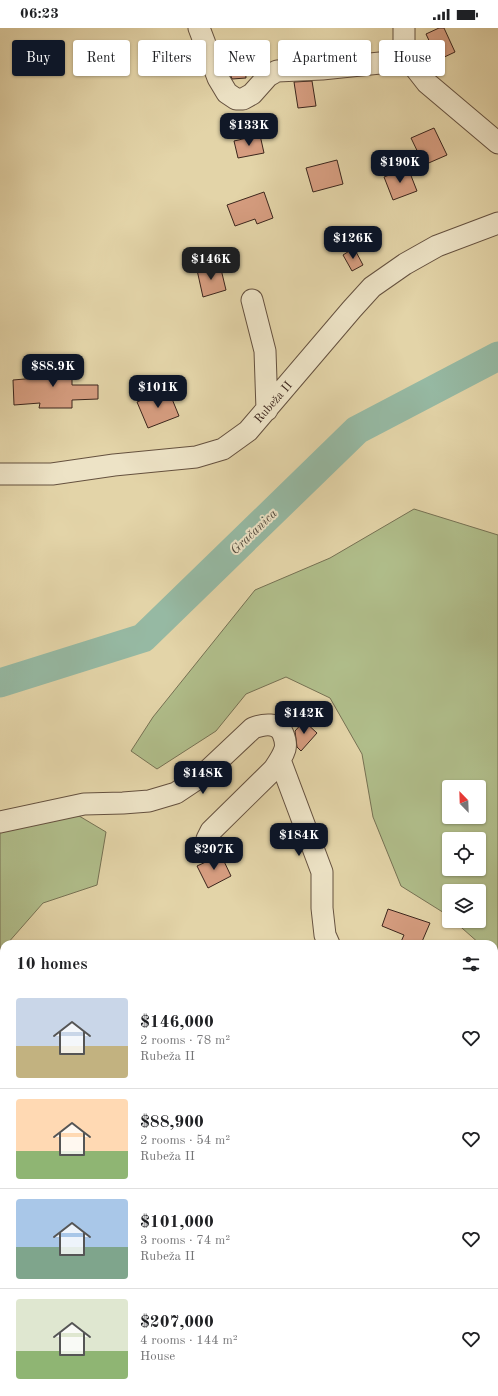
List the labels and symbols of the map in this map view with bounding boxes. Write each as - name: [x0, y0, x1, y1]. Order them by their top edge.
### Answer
- pin: $133K: [221, 113, 277, 147]
- pin: $190K: [372, 150, 428, 184]
- pin: $126K: [325, 226, 381, 260]
- pin: $146K: [183, 247, 239, 281]
- pin: $88.9K: [20, 354, 86, 388]
- pin: $101K: [130, 375, 186, 409]
- street label: Rubeža II: [253, 379, 295, 426]
- water label: Gračanica: [228, 507, 280, 557]
- pin: $142K: [276, 701, 332, 735]
- pin: $148K: [175, 761, 231, 795]
- north arrow: [442, 780, 486, 824]
- pin: $184K: [271, 823, 327, 857]
- pin: $207K: [186, 837, 242, 871]

